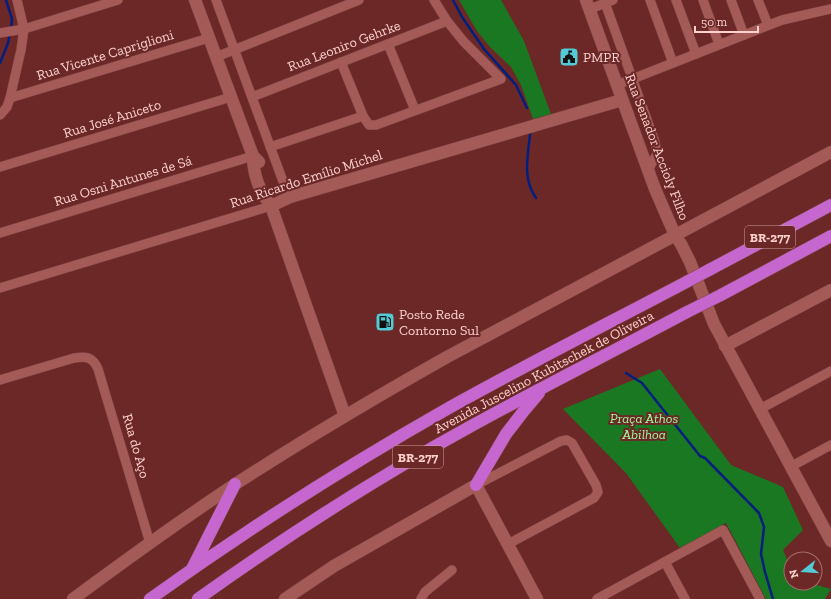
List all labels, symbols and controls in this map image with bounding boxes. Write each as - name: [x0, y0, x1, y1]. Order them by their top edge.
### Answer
- scale bar: [695, 8, 758, 34]
- text: 50 m: [701, 15, 728, 29]
- street label: Rua Leoniro Gehrke: [285, 17, 403, 75]
- street label: Rua Vicente Capriglioni: [34, 26, 176, 84]
- public building icon: PMPR: [558, 46, 580, 68]
- place label: PMPR: [583, 49, 620, 66]
- street label: Rua Senador Accioly Filho: [621, 71, 693, 223]
- street label: Rua José Aniceto: [61, 96, 163, 142]
- street label: Rua Ricardo Emílio Michel: [228, 146, 385, 212]
- street label: Rua Osni Antunes de Sá: [52, 152, 194, 210]
- road number: BR-277: [745, 226, 795, 248]
- place label: Posto Rede Contorno Sul: [399, 306, 479, 339]
- street label: Avenida Juscelino Kubitschek de Oliveira: [431, 307, 657, 437]
- fuel station icon: Posto Rede Contorno Sul: [374, 311, 396, 333]
- park label: Praça Athos Abilhoa: [610, 410, 678, 443]
- street label: Rua do Aço: [119, 412, 153, 480]
- road number: BR-277: [393, 446, 443, 468]
- north arrow: [783, 551, 823, 591]
- text: N: [786, 567, 801, 580]

